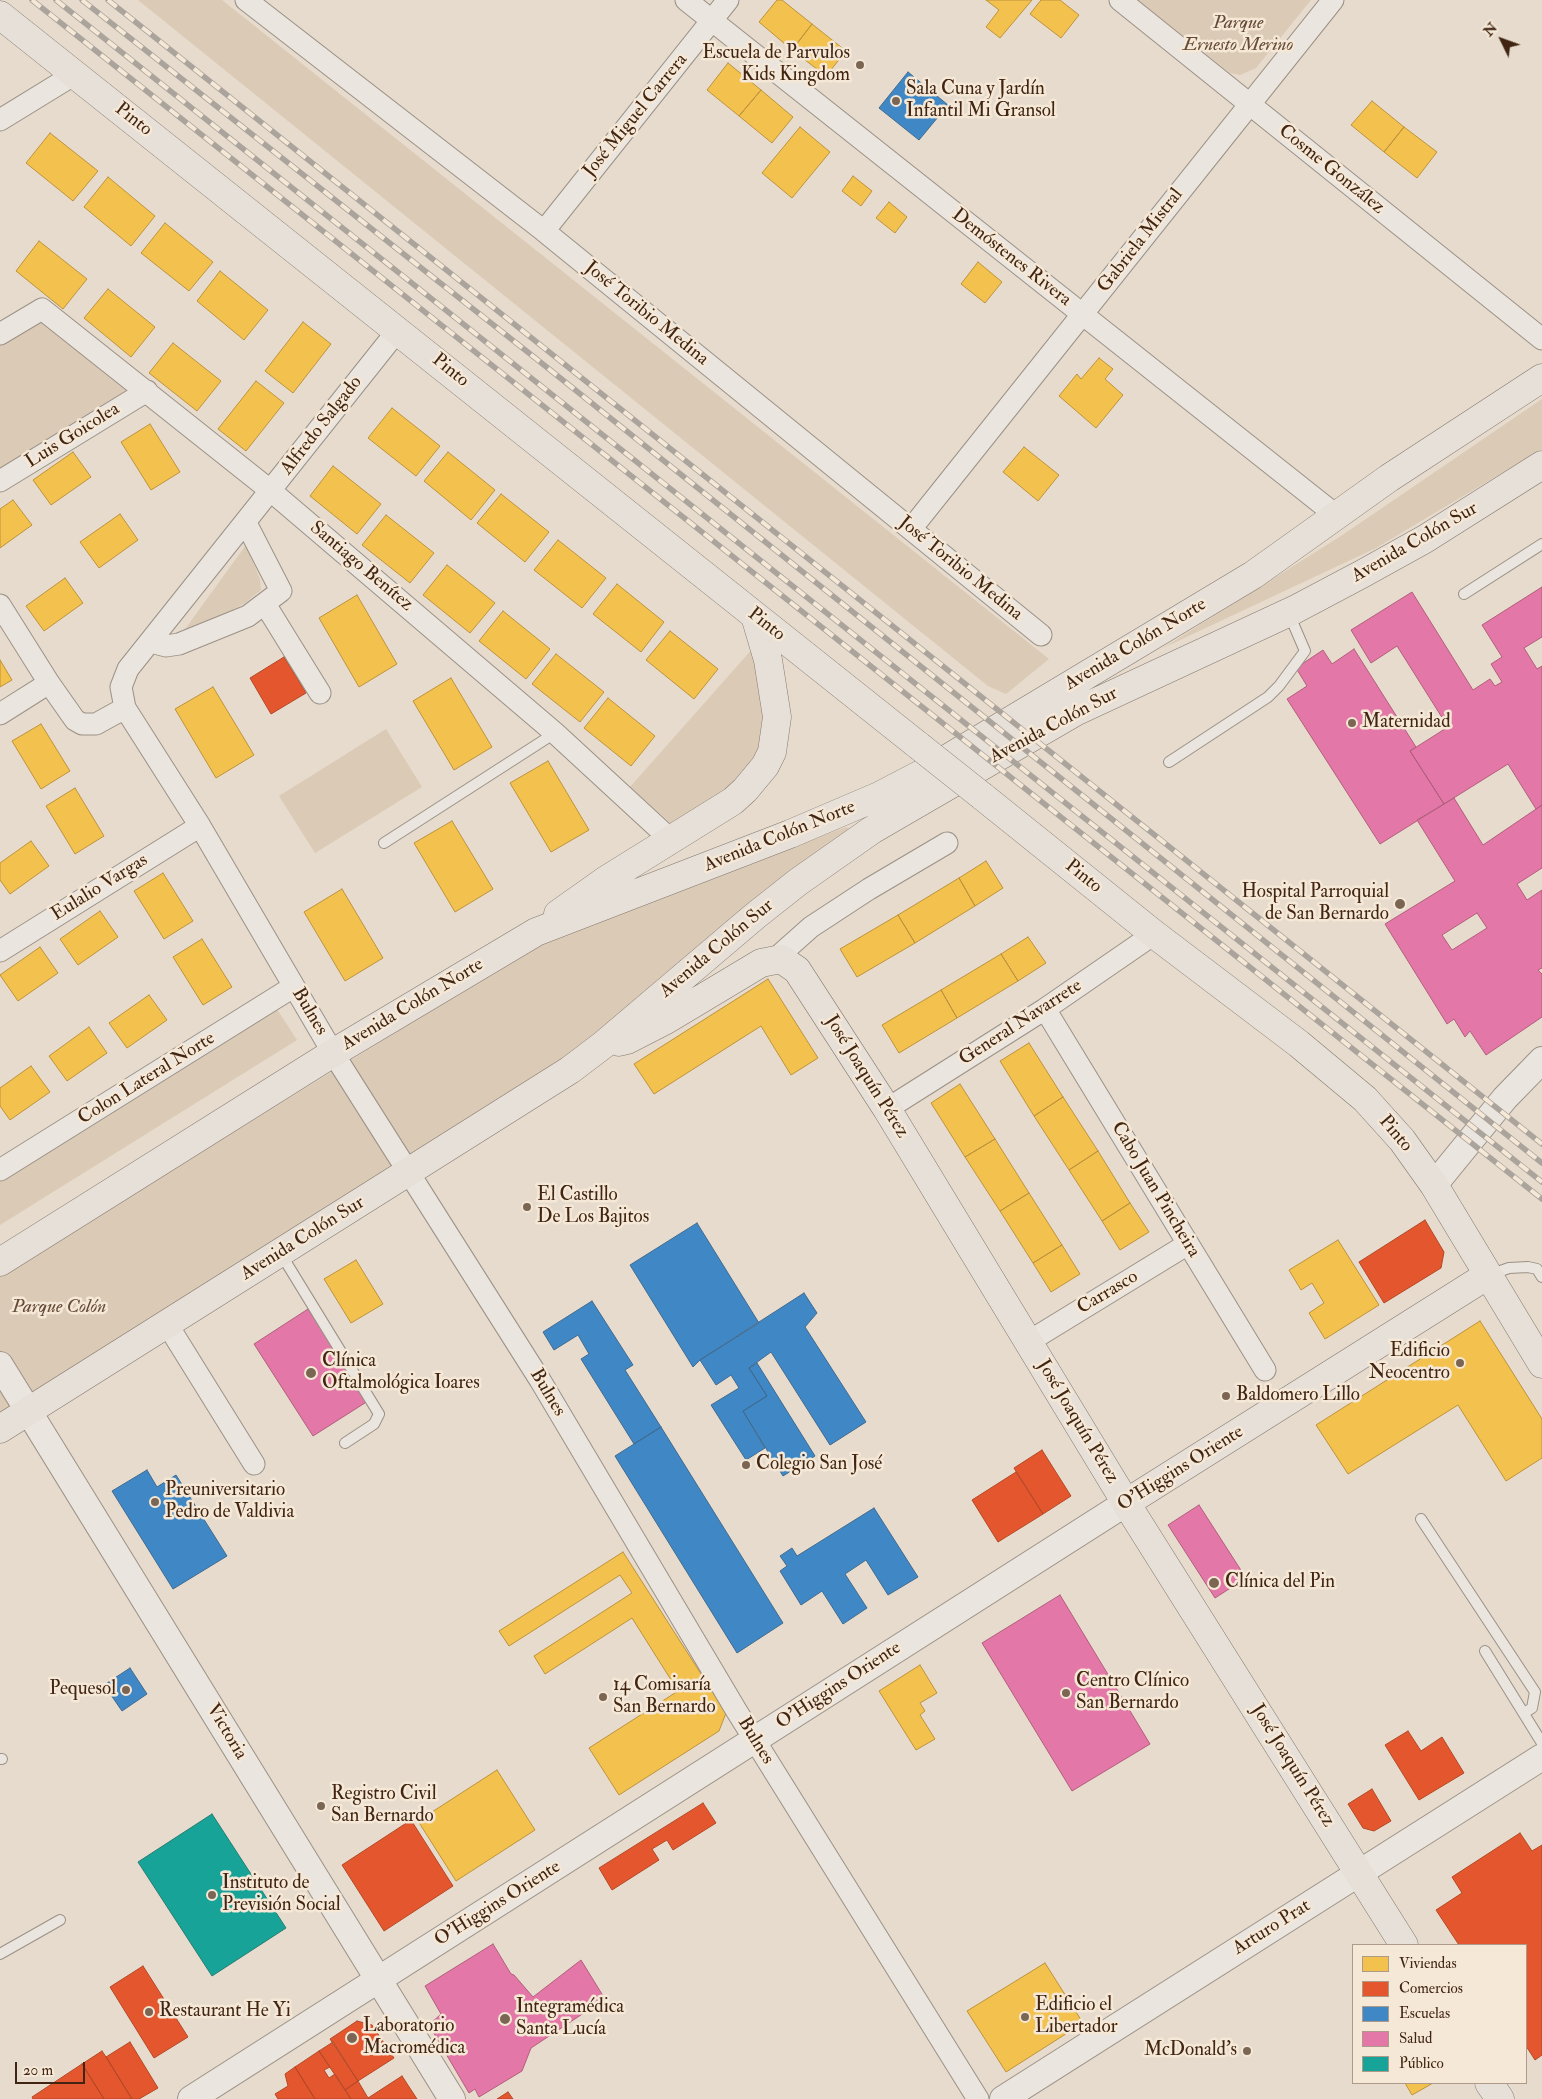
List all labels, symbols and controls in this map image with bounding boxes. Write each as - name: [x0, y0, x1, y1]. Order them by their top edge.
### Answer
- park label: Parque Ernesto Merino: [1183, 13, 1293, 57]
- north arrow: [1477, 15, 1527, 65]
- text: N: [1480, 19, 1501, 40]
- place label: Escuela de Parvulos Kids Kingdom: [702, 43, 850, 87]
- street label: José Miguel Carrera: [579, 49, 693, 183]
- marker: Escuela de Parvulos Kids Kingdom: [854, 59, 866, 71]
- place label: Sala Cuna y Jardín Infantil Mi Gransol: [906, 79, 1056, 123]
- marker: Sala Cuna y Jardín Infantil Mi Gransol: [890, 95, 902, 107]
- street label: Pinto: [110, 98, 156, 142]
- street label: Cosme González: [1273, 120, 1389, 220]
- street label: Gabriela Mistral: [1093, 185, 1189, 297]
- street label: Demóstenes Rivera: [947, 204, 1075, 312]
- street label: José Toribio Medina: [579, 257, 713, 371]
- street label: Pinto: [427, 349, 473, 393]
- street label: Alfredo Salgado: [276, 372, 368, 480]
- street label: Luis Goicolea: [22, 398, 124, 474]
- street label: Avenida Colón Sur: [1348, 498, 1482, 588]
- street label: José Toribio Medina: [893, 512, 1027, 626]
- street label: Santiago Benítez: [305, 517, 417, 617]
- street label: Avenida Colón Norte: [1061, 594, 1211, 696]
- street label: Pinto: [743, 603, 789, 647]
- street label: Avenida Colón Sur: [986, 683, 1122, 769]
- place label: Maternidad: [1362, 712, 1451, 734]
- marker: Maternidad: [1346, 717, 1358, 729]
- street label: Avenida Colón Norte: [701, 796, 859, 878]
- street label: Eulalio Vargas: [48, 849, 152, 927]
- street label: Pinto: [1060, 855, 1106, 899]
- place label: Hospital Parroquial de San Bernardo: [1242, 882, 1389, 926]
- street label: Avenida Colón Sur: [655, 895, 779, 1003]
- marker: Hospital Parroquial de San Bernardo: [1393, 897, 1407, 911]
- street label: Avenida Colón Norte: [338, 954, 488, 1056]
- street label: General Navarrete: [955, 975, 1087, 1071]
- street label: Bulnes: [286, 984, 332, 1040]
- street label: José Joaquín Pérez: [819, 1011, 913, 1143]
- street label: Colon Lateral Norte: [74, 1028, 220, 1130]
- street label: Pinto: [1373, 1111, 1417, 1157]
- street label: Cabo Juan Pincheira: [1106, 1118, 1204, 1262]
- place label: El Castillo De Los Bajitos: [537, 1185, 649, 1229]
- street label: Avenida Colón Sur: [237, 1192, 369, 1286]
- marker: El Castillo De Los Bajitos: [521, 1201, 533, 1213]
- street label: Carrasco: [1073, 1266, 1143, 1320]
- park label: Parque Colón: [12, 1297, 106, 1319]
- place label: Edificio Neocentro: [1369, 1341, 1450, 1385]
- place label: Clínica Oftalmológica Ioares: [322, 1351, 480, 1395]
- street label: José Joaquín Pérez: [1031, 1356, 1123, 1488]
- marker: Edificio Neocentro: [1454, 1357, 1466, 1369]
- street label: Bulnes: [524, 1365, 570, 1421]
- marker: Clínica Oftalmológica Ioares: [304, 1366, 318, 1380]
- place label: Baldomero Lillo: [1236, 1385, 1360, 1407]
- marker: Baldomero Lillo: [1220, 1390, 1232, 1402]
- street label: O'Higgins Oriente: [1114, 1421, 1248, 1517]
- place label: Colegio San José: [756, 1454, 882, 1476]
- marker: Colegio San José: [740, 1459, 752, 1471]
- place label: Preuniversitario Pedro de Valdivia: [165, 1480, 294, 1524]
- marker: Preuniversitario Pedro de Valdivia: [149, 1496, 161, 1508]
- place label: Clínica del Pin: [1225, 1572, 1335, 1594]
- marker: Clínica del Pin: [1207, 1576, 1221, 1590]
- street label: O'Higgins Oriente: [772, 1637, 906, 1735]
- place label: Centro Clínico San Bernardo: [1076, 1671, 1189, 1715]
- place label: 14 Comisaría San Bernardo: [613, 1675, 716, 1719]
- place label: Pequesol: [49, 1679, 116, 1701]
- marker: Pequesol: [120, 1684, 132, 1696]
- marker: Centro Clínico San Bernardo: [1060, 1687, 1072, 1699]
- marker: 14 Comisaría San Bernardo: [597, 1691, 609, 1703]
- street label: Victoria: [200, 1700, 252, 1764]
- street label: José Joaquín Pérez: [1245, 1700, 1339, 1832]
- street label: Bulnes: [732, 1713, 778, 1769]
- place label: Registro Civil San Bernardo: [331, 1784, 437, 1828]
- marker: Registro Civil San Bernardo: [315, 1800, 327, 1812]
- street label: O'Higgins Oriente: [431, 1856, 565, 1952]
- place label: Instituto de Previsión Social: [222, 1873, 341, 1917]
- marker: Instituto de Previsión Social: [206, 1889, 218, 1901]
- street label: Arturo Prat: [1229, 1895, 1315, 1961]
- legend: [1352, 1944, 1527, 2084]
- text: Viviendas: [1399, 1954, 1457, 1973]
- text: Comercios: [1399, 1979, 1463, 1998]
- place label: Edificio el Libertador: [1035, 1995, 1118, 2039]
- place label: Integramédica Santa Lucía: [516, 1997, 624, 2041]
- place label: Restaurant He Yi: [159, 2001, 291, 2023]
- text: Escuelas: [1399, 2004, 1450, 2023]
- marker: Restaurant He Yi: [143, 2006, 155, 2018]
- marker: Edificio el Libertador: [1019, 2011, 1031, 2023]
- marker: Integramédica Santa Lucía: [498, 2012, 512, 2026]
- place label: Laboratorio Macromédica: [363, 2016, 465, 2060]
- text: Salud: [1399, 2029, 1432, 2048]
- marker: Laboratorio Macromédica: [345, 2031, 359, 2045]
- place label: McDonald's: [1144, 2040, 1237, 2062]
- marker: McDonald's: [1241, 2045, 1253, 2057]
- scale bar: [18, 2052, 88, 2084]
- text: Público: [1399, 2054, 1444, 2073]
- text: 20 m: [23, 2061, 53, 2080]

